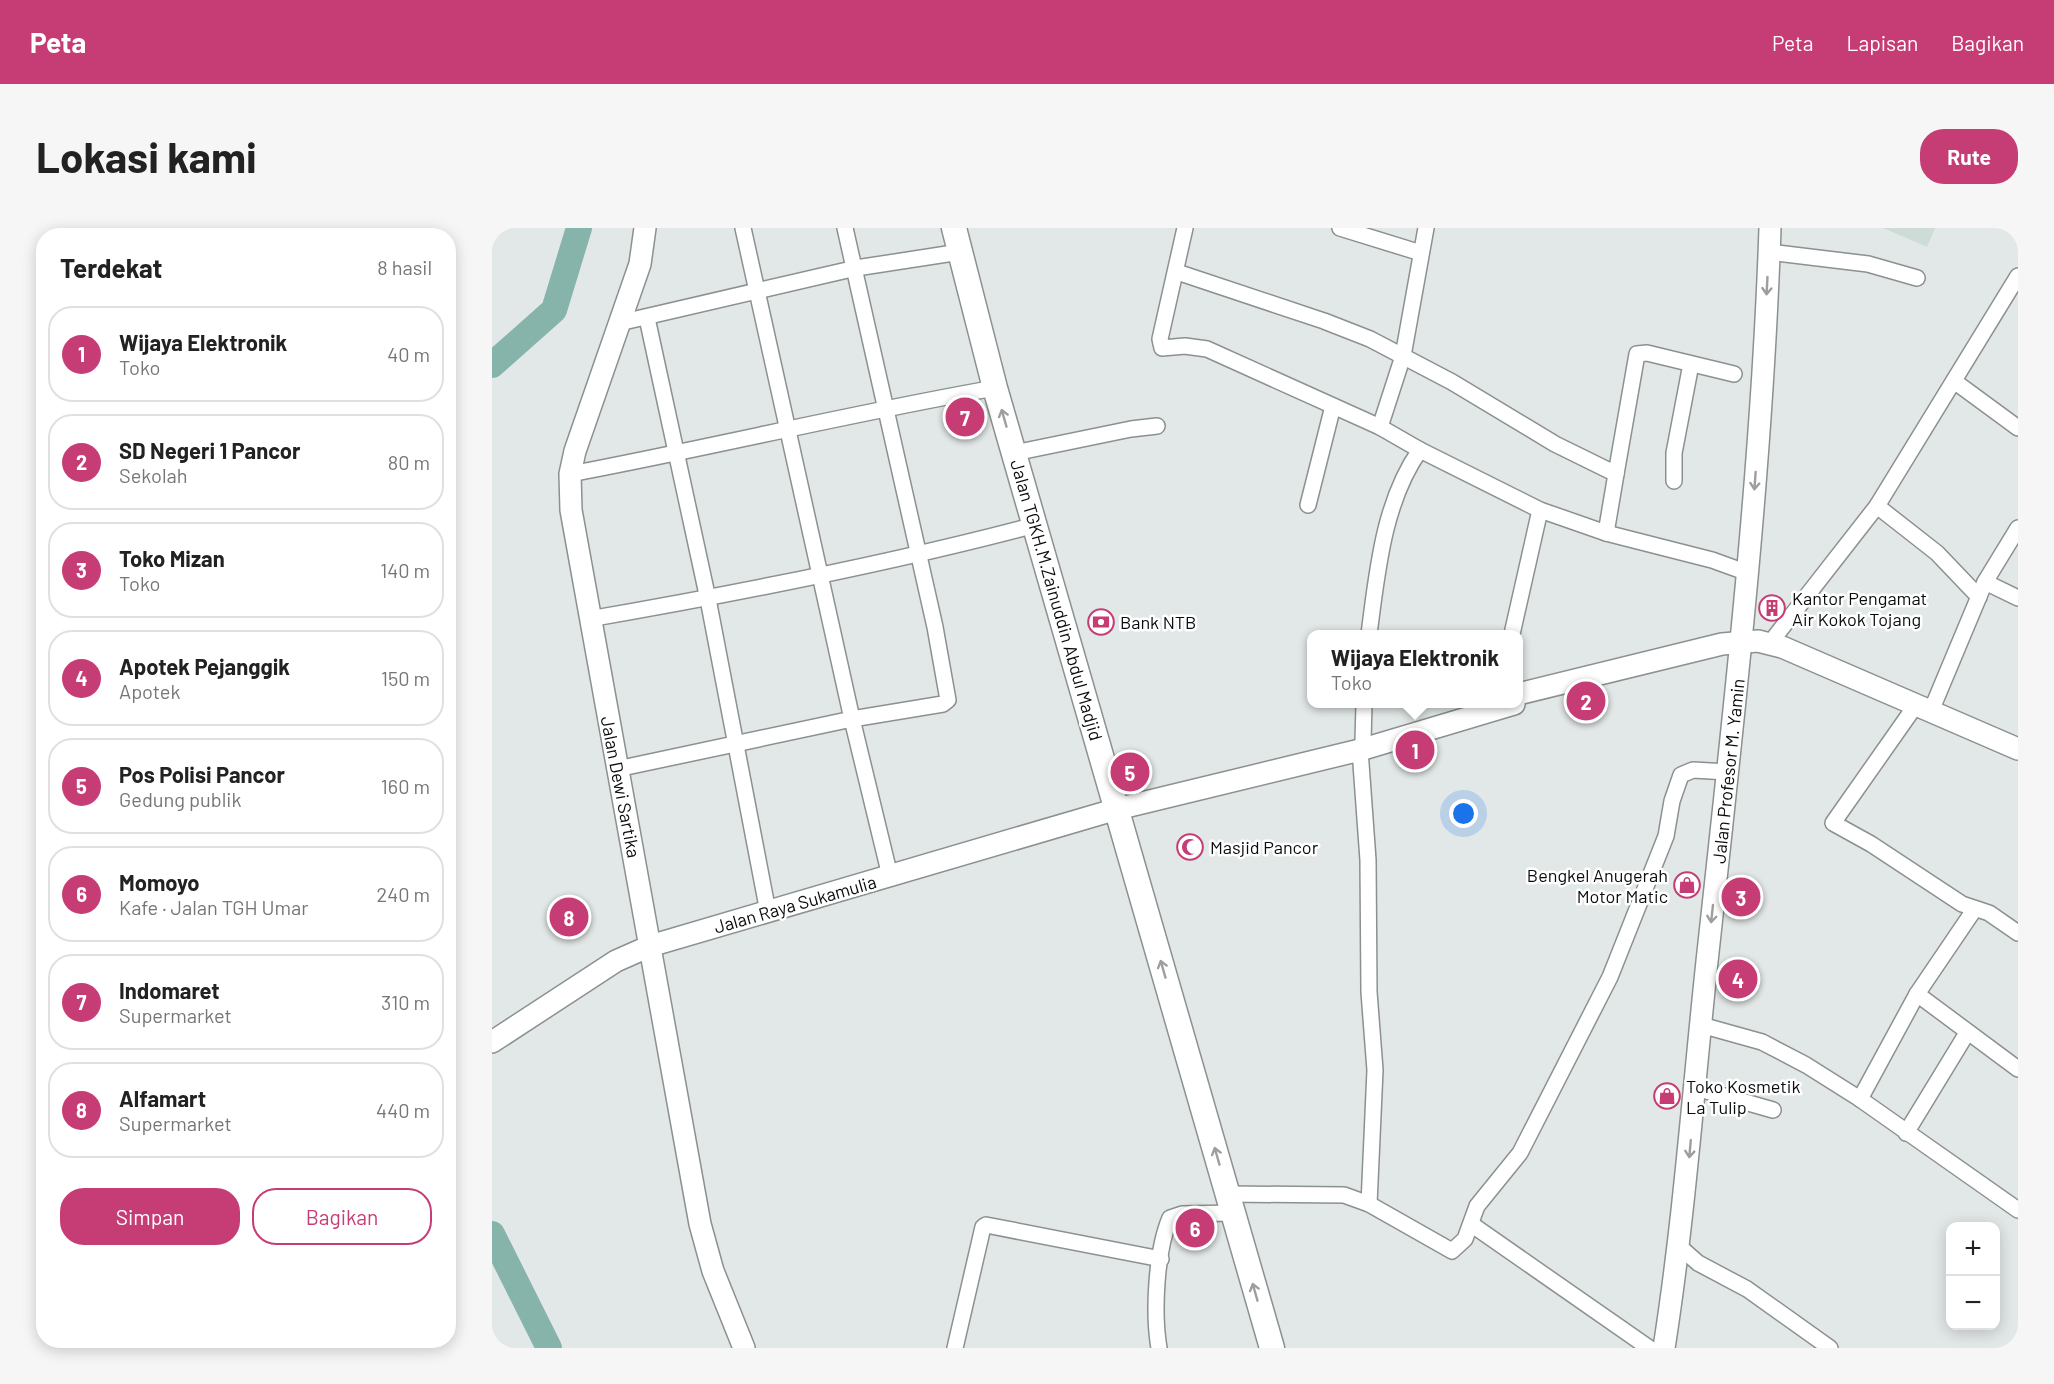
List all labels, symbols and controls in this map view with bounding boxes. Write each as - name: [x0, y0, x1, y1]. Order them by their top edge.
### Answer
- text: Peta: [30, 25, 86, 59]
- text: Peta: [1772, 30, 1813, 55]
- text: Lapisan: [1846, 30, 1918, 55]
- text: Bagikan: [1951, 30, 2024, 55]
- button: Rute: [1920, 129, 2018, 184]
- text: Lokasi kami: [36, 131, 257, 181]
- text: Terdekat: [60, 252, 162, 283]
- text: 8 hasil: [377, 255, 432, 279]
- one-way arrow: [1762, 276, 1773, 296]
- text: Wijaya Elektronik: [119, 329, 287, 355]
- text: 1: [78, 342, 85, 366]
- text: 40 m: [387, 342, 430, 366]
- text: Toko: [119, 355, 160, 379]
- pin: 7: [946, 394, 984, 440]
- one-way arrow: [998, 409, 1009, 428]
- text: SD Negeri 1 Pancor: [119, 437, 301, 463]
- text: 2: [76, 450, 87, 474]
- text: 80 m: [388, 450, 430, 474]
- street label: Jalan TGKH.M.Zainuddin Abdul Madjid: [1006, 457, 1108, 743]
- text: Sekolah: [119, 463, 187, 487]
- one-way arrow: [1749, 471, 1760, 490]
- text: Toko Mizan: [119, 545, 225, 571]
- text: 3: [76, 558, 87, 582]
- text: 140 m: [380, 558, 430, 582]
- text: Toko: [119, 571, 160, 595]
- place label: Kantor Pengamat Air Kokok Tojang: [1792, 587, 1927, 630]
- building icon: Kantor Pengamat Air Kokok Tojang: [1757, 593, 1787, 623]
- bank icon: Bank NTB: [1086, 607, 1116, 637]
- place label: Bank NTB: [1120, 611, 1196, 633]
- popup: [1307, 630, 1523, 708]
- text: Wijaya Elektronik: [1331, 644, 1499, 670]
- text: Apotek Pejanggik: [119, 653, 290, 679]
- text: 4: [75, 666, 88, 690]
- text: 150 m: [381, 666, 430, 690]
- text: Toko: [1331, 670, 1372, 694]
- street label: Jalan Profesor M. Yamin: [1707, 677, 1749, 865]
- pin: 2: [1566, 678, 1606, 724]
- text: Apotek: [119, 679, 180, 703]
- street label: Jalan Dewi Sartika: [597, 714, 645, 860]
- pin: 1: [1396, 728, 1434, 772]
- pin: 5: [1110, 750, 1150, 794]
- text: Pos Polisi Pancor: [119, 761, 285, 787]
- text: 5: [76, 774, 87, 798]
- text: 160 m: [381, 774, 430, 798]
- text: Gedung publik: [119, 787, 241, 811]
- your location: [1449, 799, 1478, 828]
- mosque icon: Masjid Pancor: [1175, 832, 1205, 862]
- place label: Masjid Pancor: [1210, 836, 1319, 858]
- place label: Bengkel Anugerah Motor Matic: [1527, 864, 1668, 907]
- text: Momoyo: [119, 869, 200, 895]
- street label: Jalan Raya Sukamulia: [711, 870, 879, 938]
- shop icon: Bengkel Anugerah Motor Matic: [1672, 870, 1702, 900]
- pin: 3: [1722, 874, 1760, 920]
- text: 6: [76, 882, 87, 906]
- text: 240 m: [376, 882, 430, 906]
- pin: 8: [550, 894, 589, 940]
- text: Kafe · Jalan TGH Umar: [119, 895, 309, 919]
- one-way arrow: [1706, 903, 1717, 923]
- pin: 4: [1718, 956, 1758, 1002]
- one-way arrow: [1157, 960, 1168, 979]
- text: Indomaret: [119, 977, 220, 1003]
- text: 7: [77, 990, 86, 1014]
- text: 310 m: [381, 990, 430, 1014]
- text: Supermarket: [119, 1003, 232, 1027]
- place label: Toko Kosmetik La Tulip: [1686, 1075, 1800, 1118]
- shop icon: Toko Kosmetik La Tulip: [1652, 1081, 1682, 1111]
- text: Alfamart: [119, 1085, 206, 1111]
- text: 8: [76, 1098, 87, 1122]
- text: 440 m: [376, 1098, 430, 1122]
- text: Supermarket: [119, 1111, 232, 1135]
- one-way arrow: [1684, 1139, 1695, 1159]
- one-way arrow: [1211, 1147, 1222, 1166]
- button: Simpan: [60, 1188, 240, 1245]
- button: Bagikan: [252, 1188, 432, 1245]
- pin: 6: [1176, 1206, 1214, 1250]
- map controls: [1946, 1222, 2000, 1330]
- button: +: [1946, 1222, 2000, 1276]
- button: −: [1946, 1276, 2000, 1330]
- one-way arrow: [1249, 1283, 1261, 1302]

